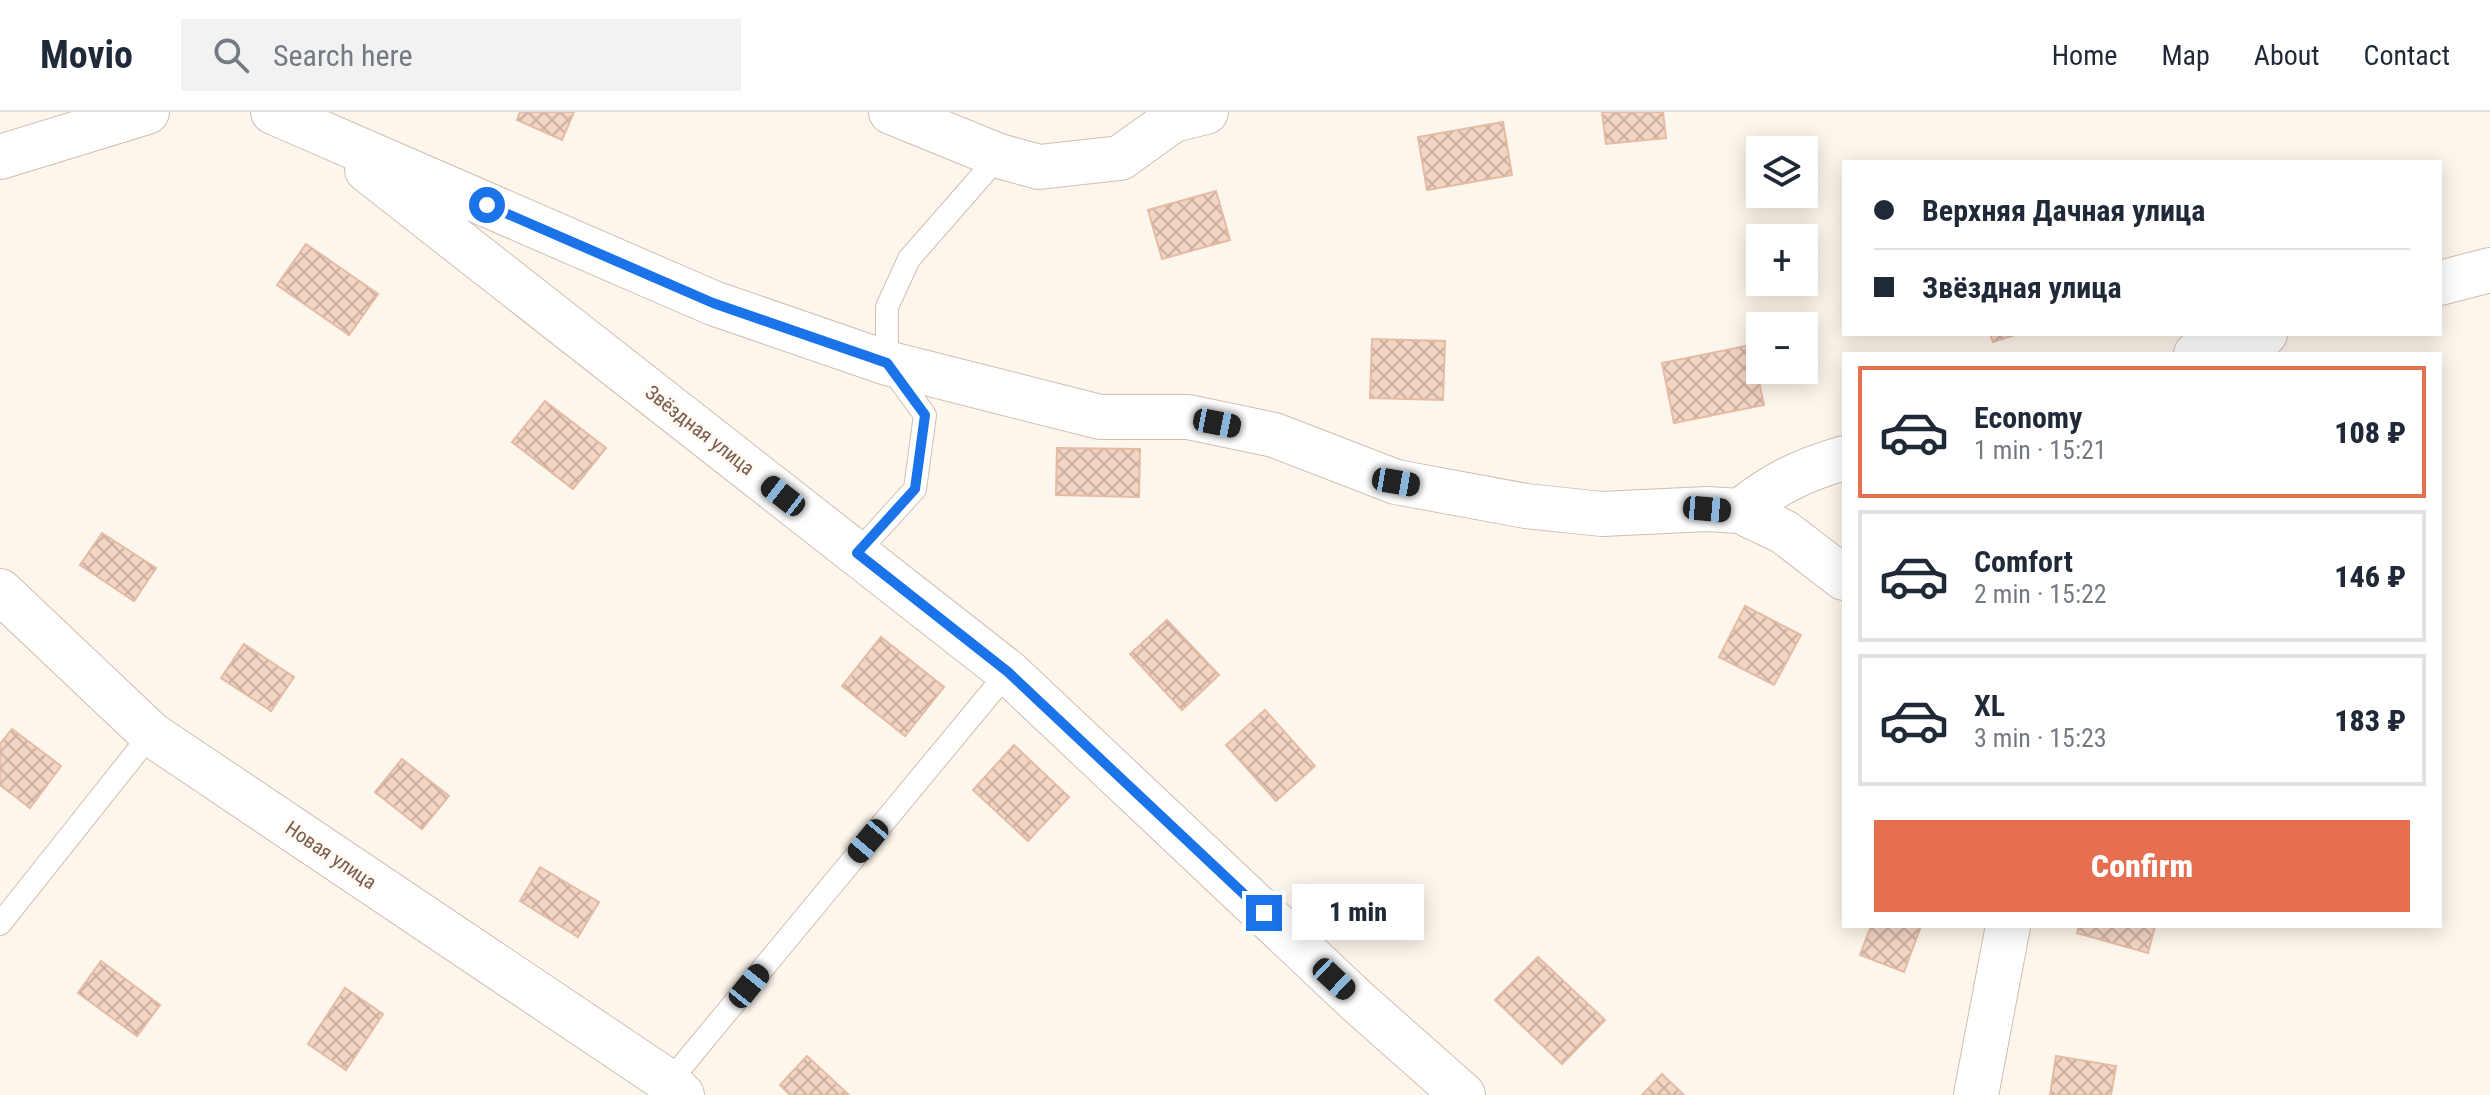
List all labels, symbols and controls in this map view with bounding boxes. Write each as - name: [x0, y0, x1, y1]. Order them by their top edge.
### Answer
- search box: [181, 19, 741, 91]
- text: Movio: [40, 33, 133, 77]
- icon: search: [209, 33, 253, 77]
- text: Search here: [273, 38, 413, 73]
- text: Home: [2052, 39, 2117, 72]
- text: Map: [2161, 39, 2210, 72]
- text: About: [2254, 39, 2320, 72]
- text: Contact: [2364, 39, 2450, 72]
- map controls: [1746, 136, 1818, 384]
- button: layers: [1746, 136, 1818, 208]
- route start: [469, 187, 505, 223]
- text: Верхняя Дачная улица: [1922, 193, 2205, 228]
- button: +: [1746, 224, 1818, 296]
- text: Звёздная улица: [1922, 270, 2122, 305]
- button: −: [1746, 312, 1818, 384]
- street label: Звёздная улица: [641, 380, 759, 480]
- icon: car: [1878, 396, 1950, 468]
- text: Economy: [1974, 400, 2082, 435]
- car: [1191, 407, 1243, 439]
- text: 108 ₽: [2334, 415, 2406, 450]
- text: 1 min · 15:21: [1974, 435, 2107, 465]
- car: [1370, 466, 1422, 498]
- car: [757, 472, 809, 520]
- car: [1682, 495, 1732, 523]
- icon: car: [1878, 540, 1950, 612]
- text: Comfort: [1974, 544, 2073, 579]
- text: 146 ₽: [2334, 559, 2406, 594]
- text: 2 min · 15:22: [1974, 579, 2107, 609]
- icon: car: [1878, 684, 1950, 756]
- text: XL: [1974, 688, 2005, 723]
- text: 183 ₽: [2334, 703, 2406, 738]
- text: 3 min · 15:23: [1974, 723, 2107, 753]
- car: [843, 815, 893, 867]
- street label: Новая улица: [281, 816, 381, 894]
- button: Confirm: [1874, 820, 2410, 912]
- callout: 1 min: [1292, 885, 1424, 941]
- route end: [1246, 895, 1282, 931]
- text: 1 min: [1329, 897, 1387, 927]
- car: [1308, 954, 1360, 1004]
- car: [725, 960, 773, 1012]

